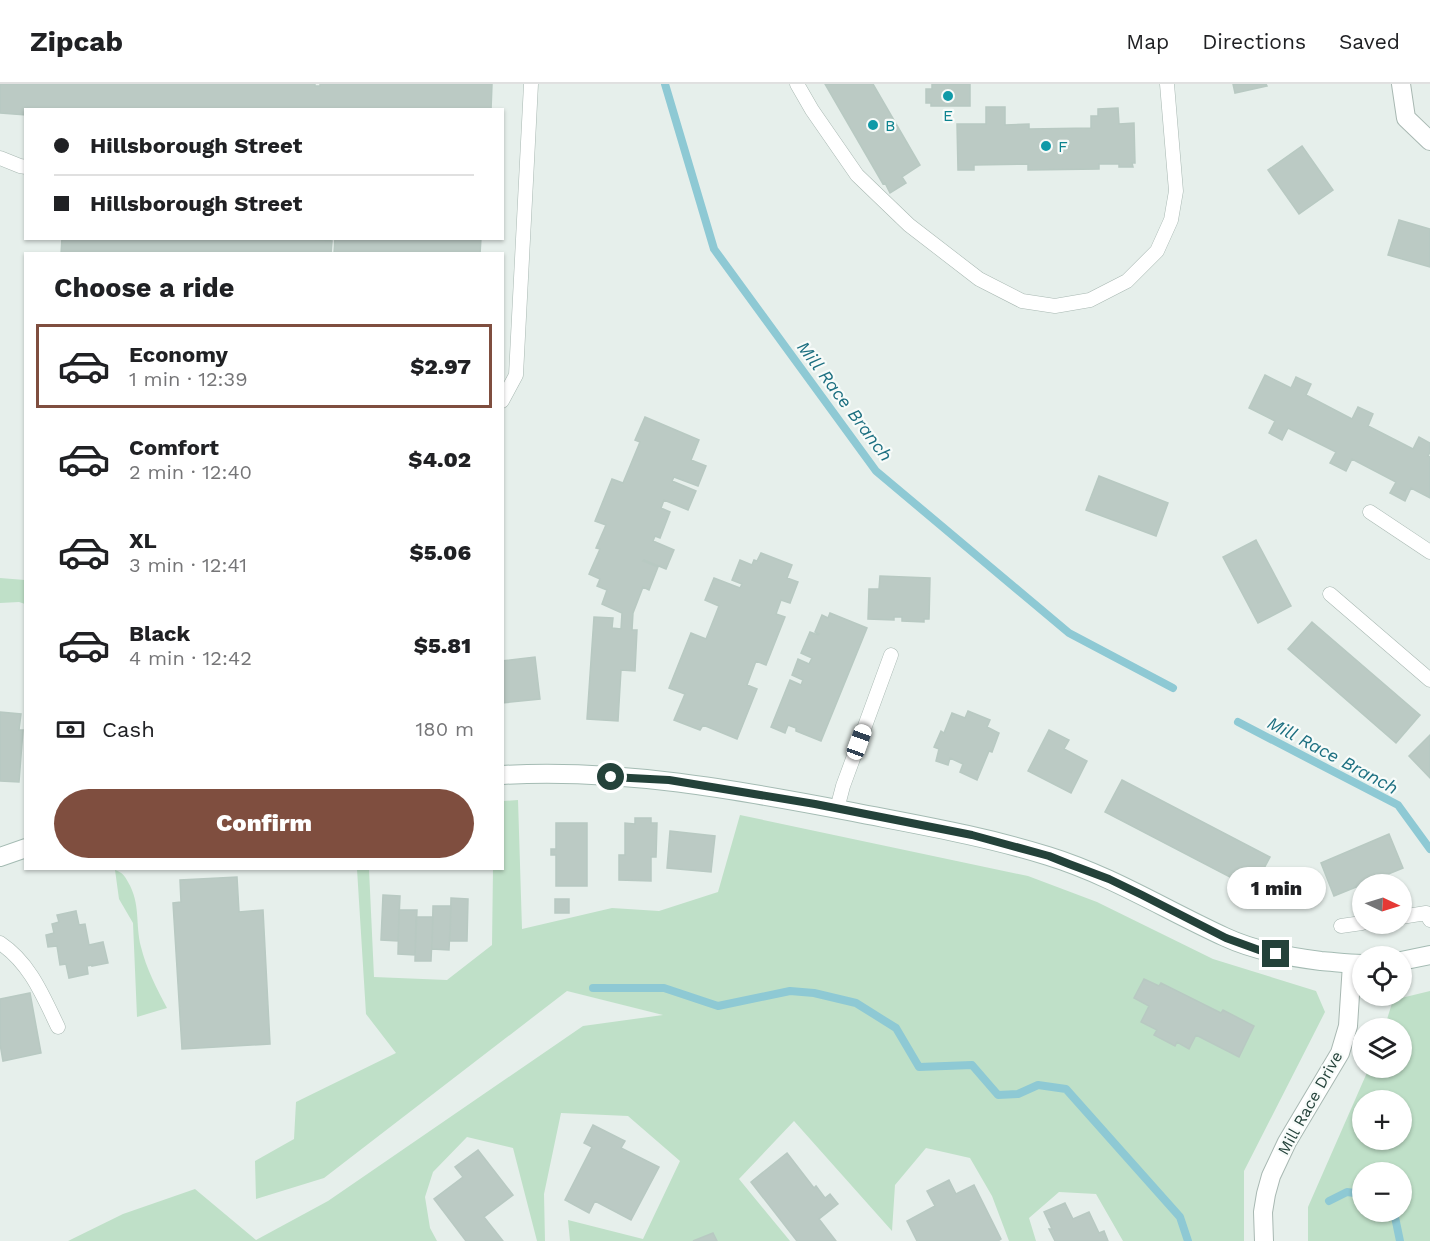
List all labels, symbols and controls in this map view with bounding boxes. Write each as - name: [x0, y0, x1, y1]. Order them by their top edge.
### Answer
- text: Zipcab: [30, 25, 123, 58]
- text: Map: [1126, 29, 1169, 54]
- text: Directions: [1202, 29, 1306, 54]
- text: Saved: [1339, 29, 1400, 54]
- marker: E: [941, 89, 955, 103]
- place label: E: [943, 106, 953, 125]
- place label: B: [885, 116, 895, 135]
- marker: B: [866, 118, 880, 132]
- text: Hillsborough Street: [90, 133, 302, 158]
- place label: F: [1058, 137, 1068, 156]
- marker: F: [1039, 139, 1053, 153]
- text: Hillsborough Street: [90, 191, 302, 216]
- text: Choose a ride: [54, 272, 234, 304]
- water label: Mill Race Branch: [793, 337, 897, 465]
- icon: car: [57, 339, 111, 393]
- text: Economy: [129, 342, 228, 367]
- text: $2.97: [410, 354, 471, 379]
- text: 1 min · 12:39: [129, 367, 248, 391]
- icon: car: [57, 432, 111, 486]
- text: Comfort: [129, 435, 219, 460]
- text: $4.02: [408, 447, 471, 472]
- text: 2 min · 12:40: [129, 460, 252, 484]
- icon: car: [57, 525, 111, 579]
- text: XL: [129, 528, 157, 553]
- text: $5.06: [410, 540, 471, 565]
- text: 3 min · 12:41: [129, 553, 247, 577]
- icon: car: [57, 618, 111, 672]
- text: Black: [129, 621, 190, 646]
- text: $5.81: [414, 633, 471, 658]
- text: 4 min · 12:42: [129, 646, 252, 670]
- water label: Mill Race Branch: [1264, 712, 1402, 798]
- icon: cash: [54, 713, 87, 746]
- text: Cash: [102, 717, 155, 742]
- text: 180 m: [416, 717, 474, 741]
- car: [844, 722, 874, 762]
- route start: [597, 763, 624, 790]
- button: Confirm: [54, 789, 474, 858]
- callout: 1 min: [1226, 867, 1326, 909]
- north arrow: [1352, 874, 1412, 934]
- map controls: [1352, 874, 1412, 1222]
- text: 1 min: [1251, 876, 1302, 900]
- route end: [1262, 940, 1289, 967]
- button: locate: [1352, 946, 1412, 1006]
- button: layers: [1352, 1018, 1412, 1078]
- street label: Mill Race Drive: [1274, 1048, 1346, 1158]
- button: +: [1352, 1090, 1412, 1150]
- button: −: [1352, 1162, 1412, 1222]

